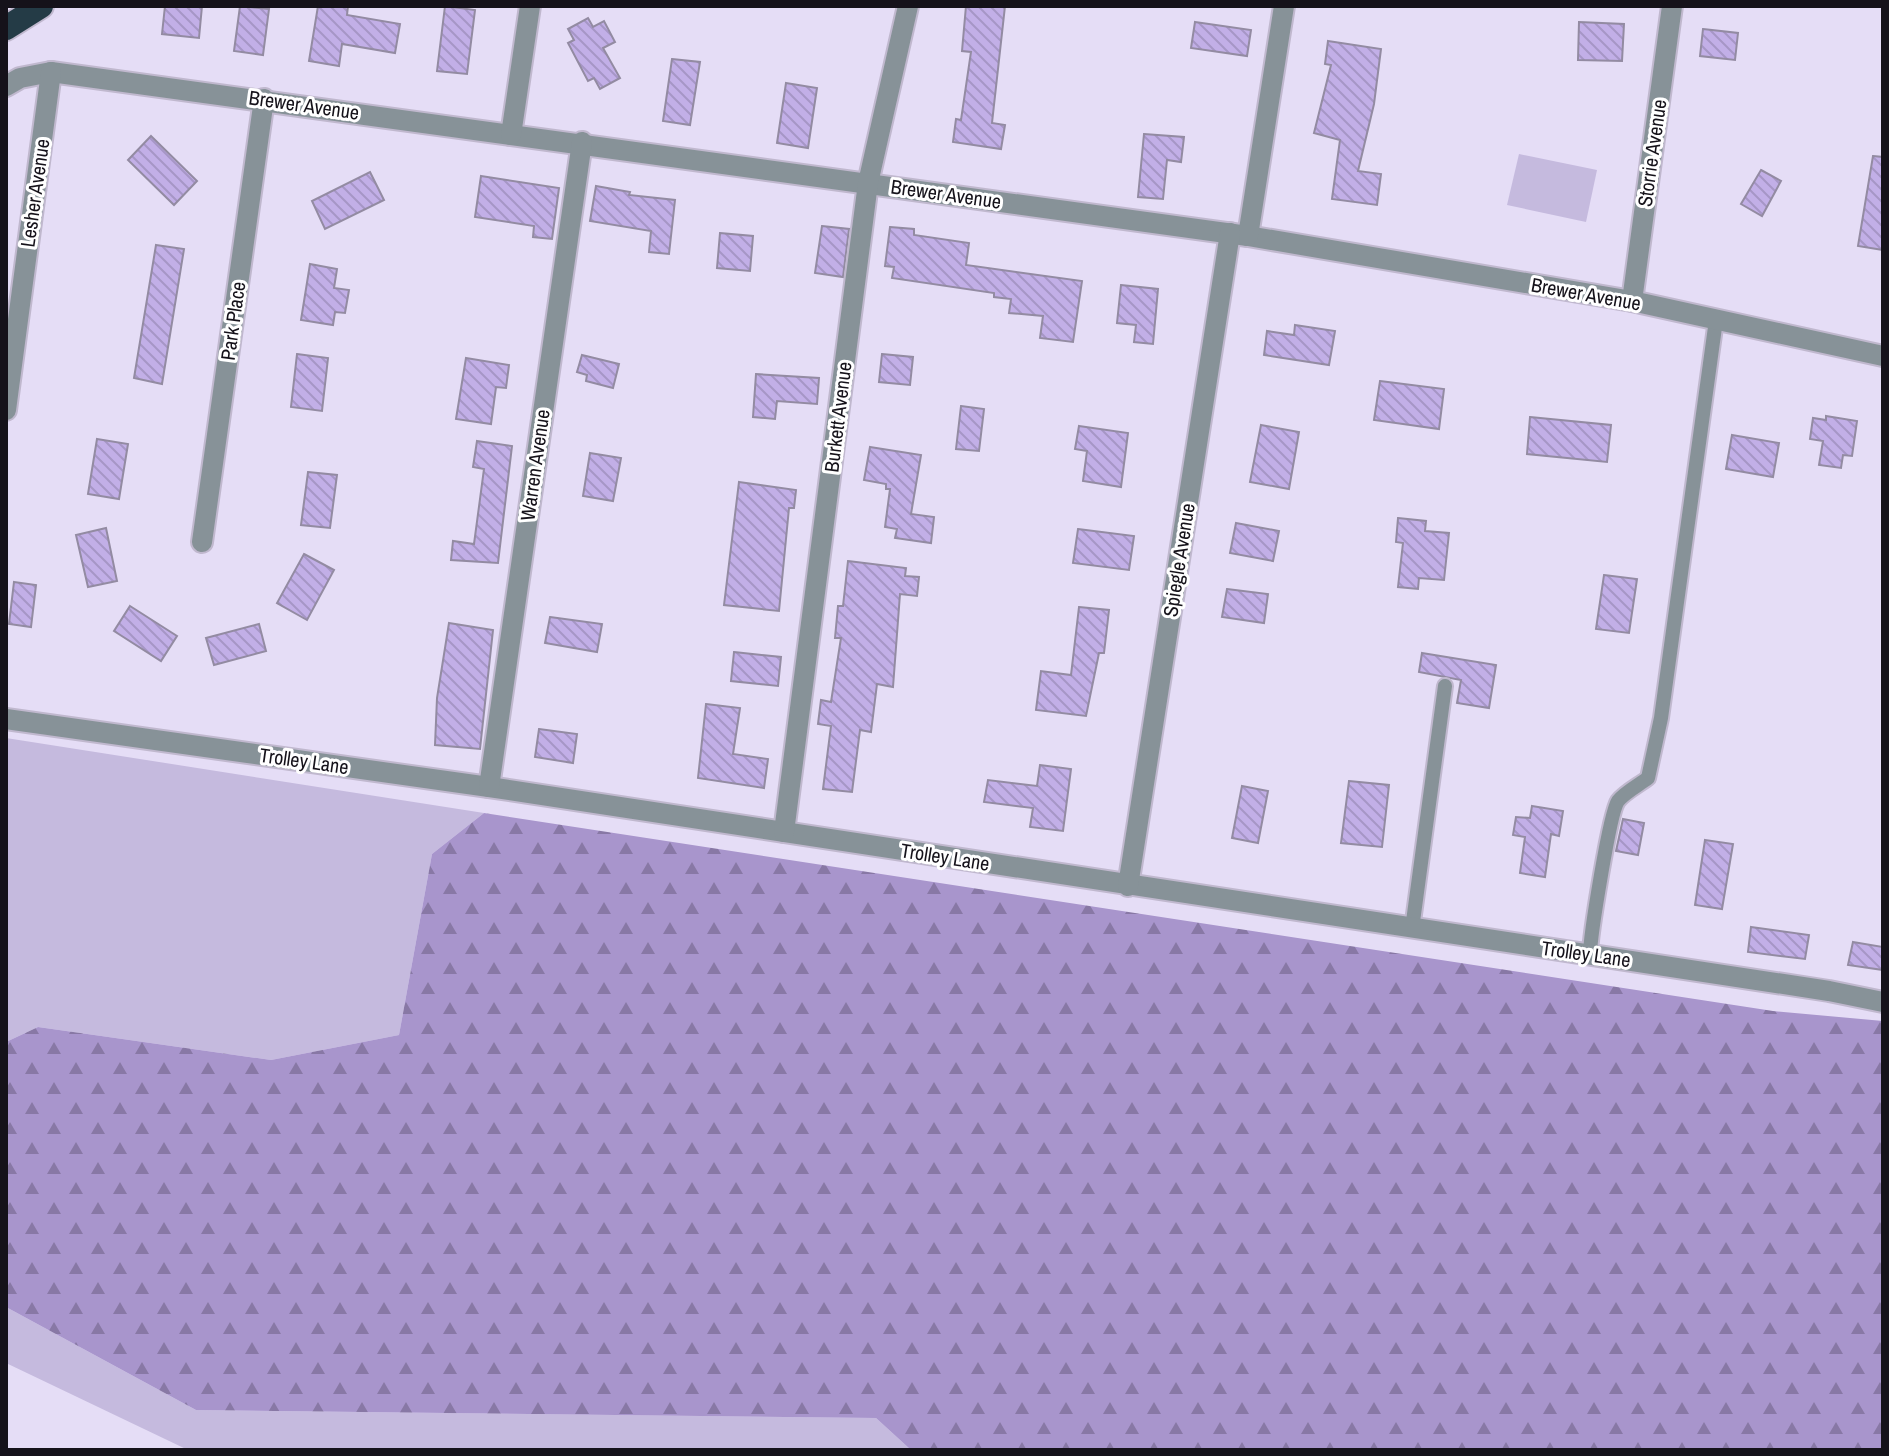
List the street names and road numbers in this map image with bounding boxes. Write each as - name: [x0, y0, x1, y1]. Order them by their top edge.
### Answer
- street label: Brewer Avenue: [247, 83, 361, 126]
- street label: Storrie Avenue: [1631, 97, 1672, 208]
- street label: Lesher Avenue: [14, 137, 55, 249]
- street label: Brewer Avenue: [889, 172, 1003, 215]
- street label: Brewer Avenue: [1529, 271, 1643, 316]
- street label: Park Place: [214, 280, 251, 362]
- street label: Burkett Avenue: [817, 360, 858, 474]
- street label: Warren Avenue: [513, 408, 556, 522]
- street label: Spiegle Avenue: [1156, 501, 1201, 619]
- street label: Trolley Lane: [258, 741, 350, 780]
- street label: Trolley Lane: [899, 836, 991, 877]
- street label: Trolley Lane: [1540, 934, 1632, 973]

